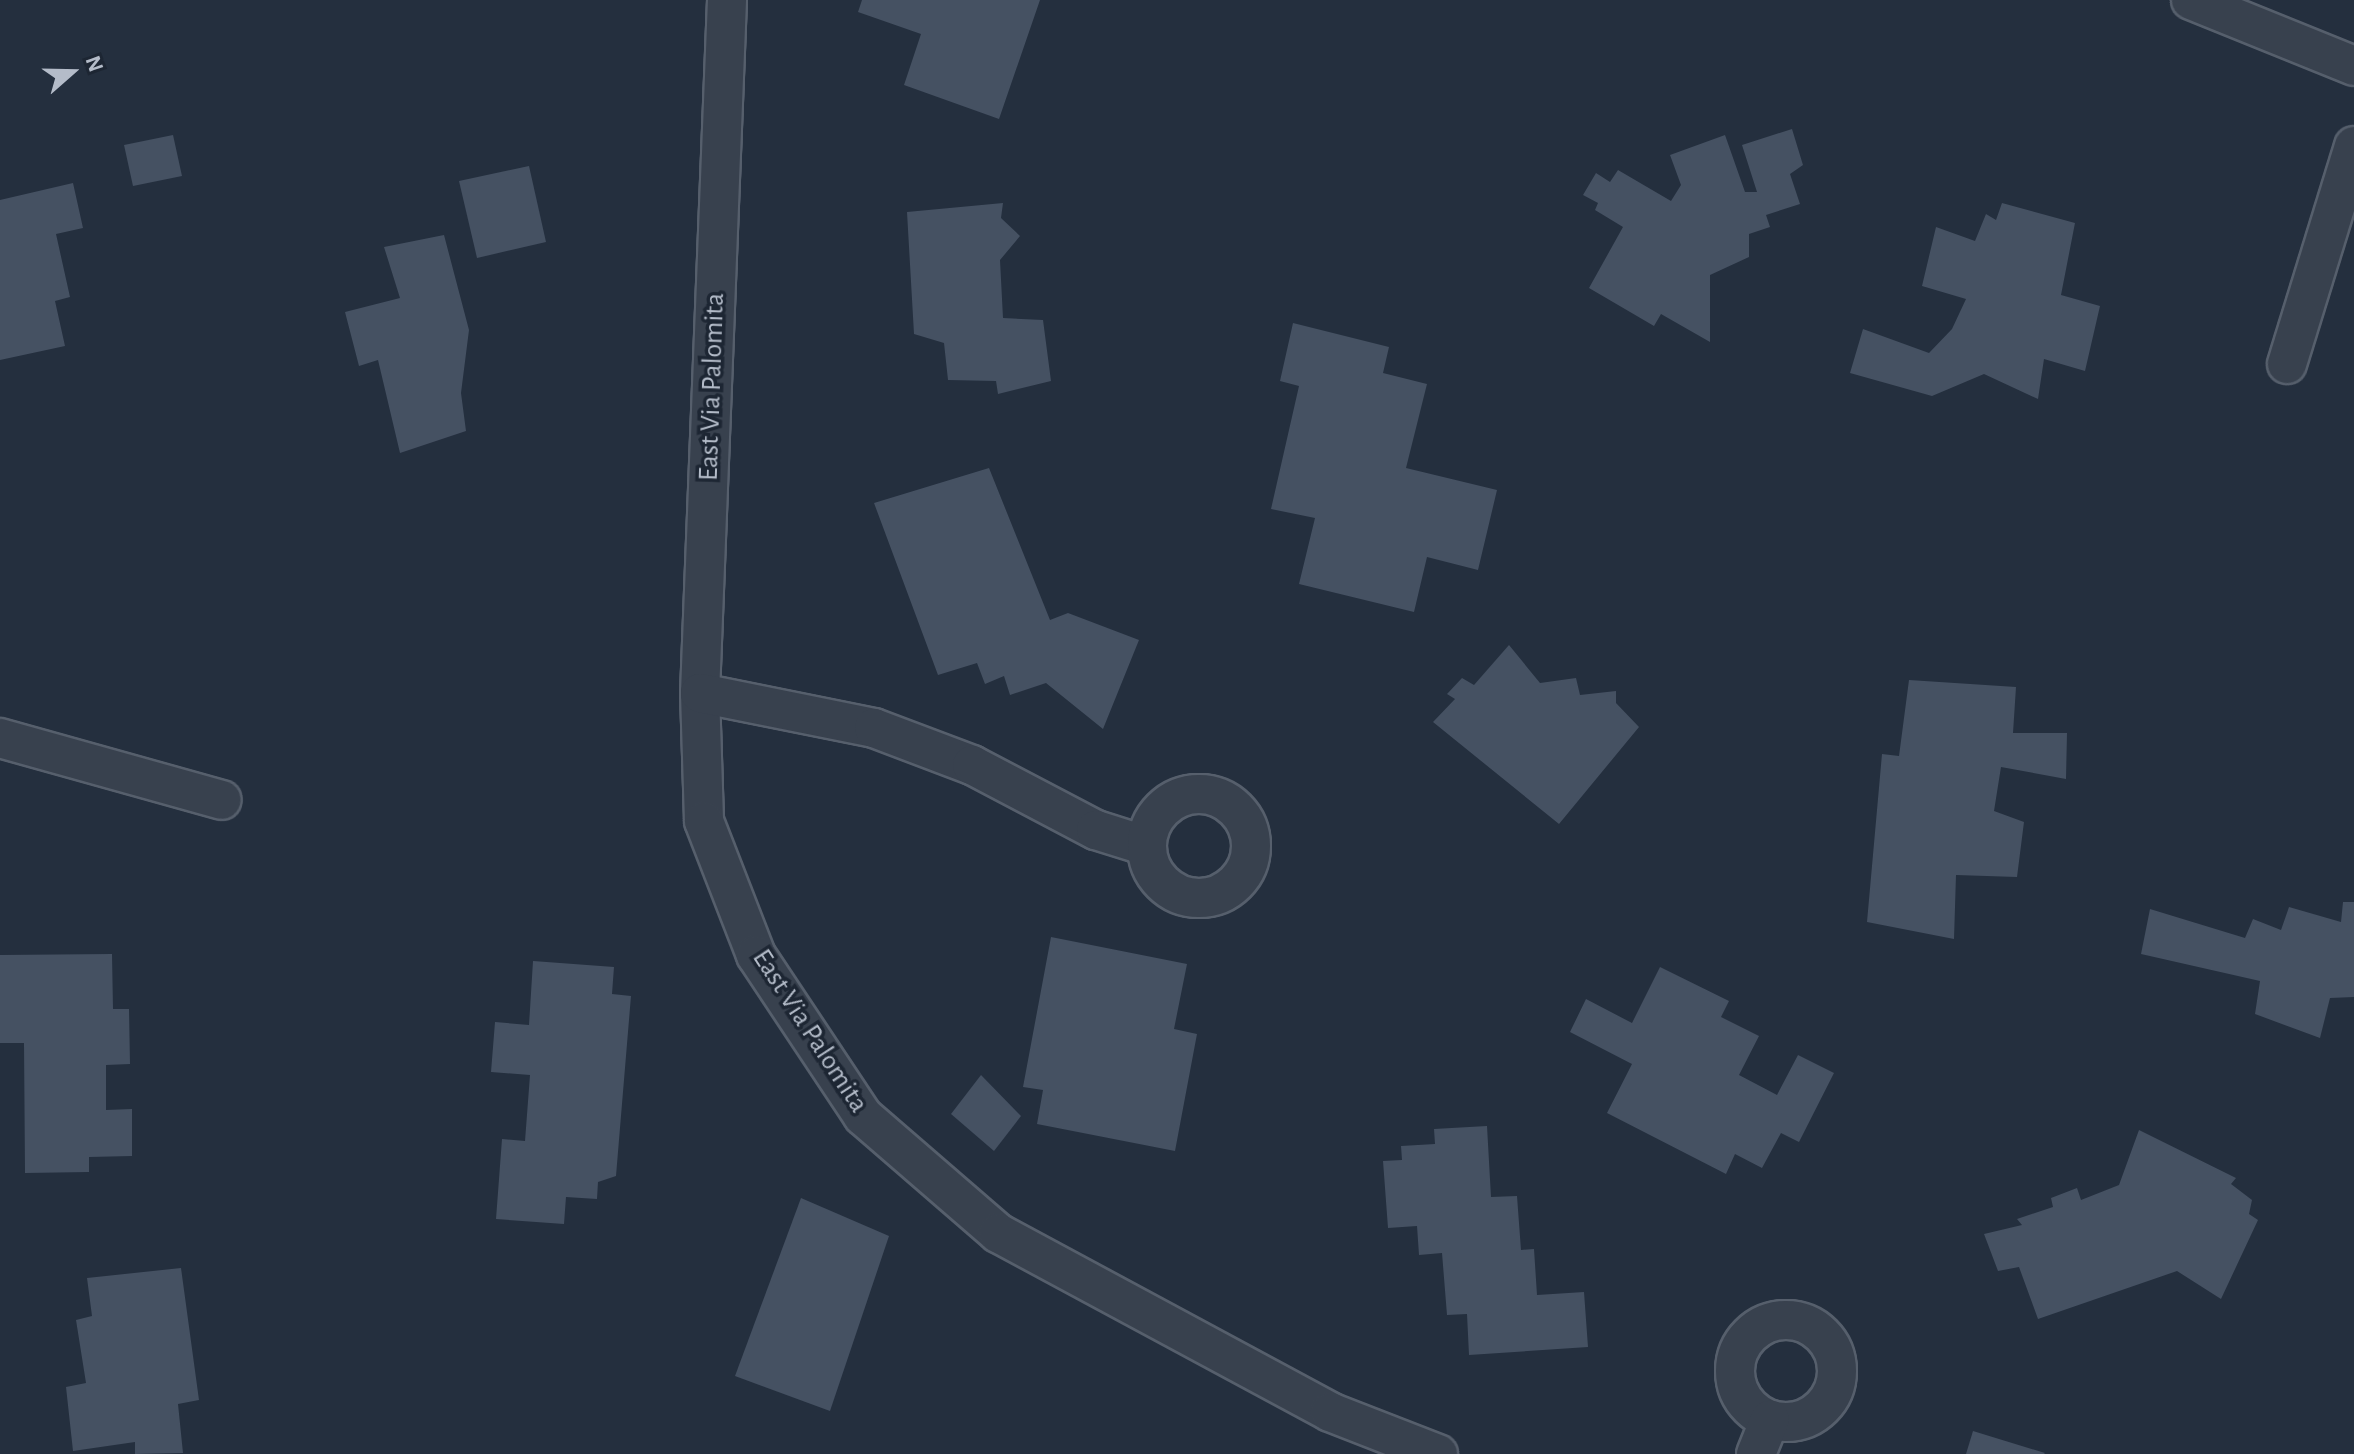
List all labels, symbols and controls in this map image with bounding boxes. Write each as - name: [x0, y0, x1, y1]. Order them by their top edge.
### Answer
- north arrow: [32, 32, 112, 112]
- text: N: [82, 53, 108, 75]
- street label: East Via Palomita: [692, 292, 732, 482]
- street label: East Via Palomita: [745, 943, 875, 1119]

